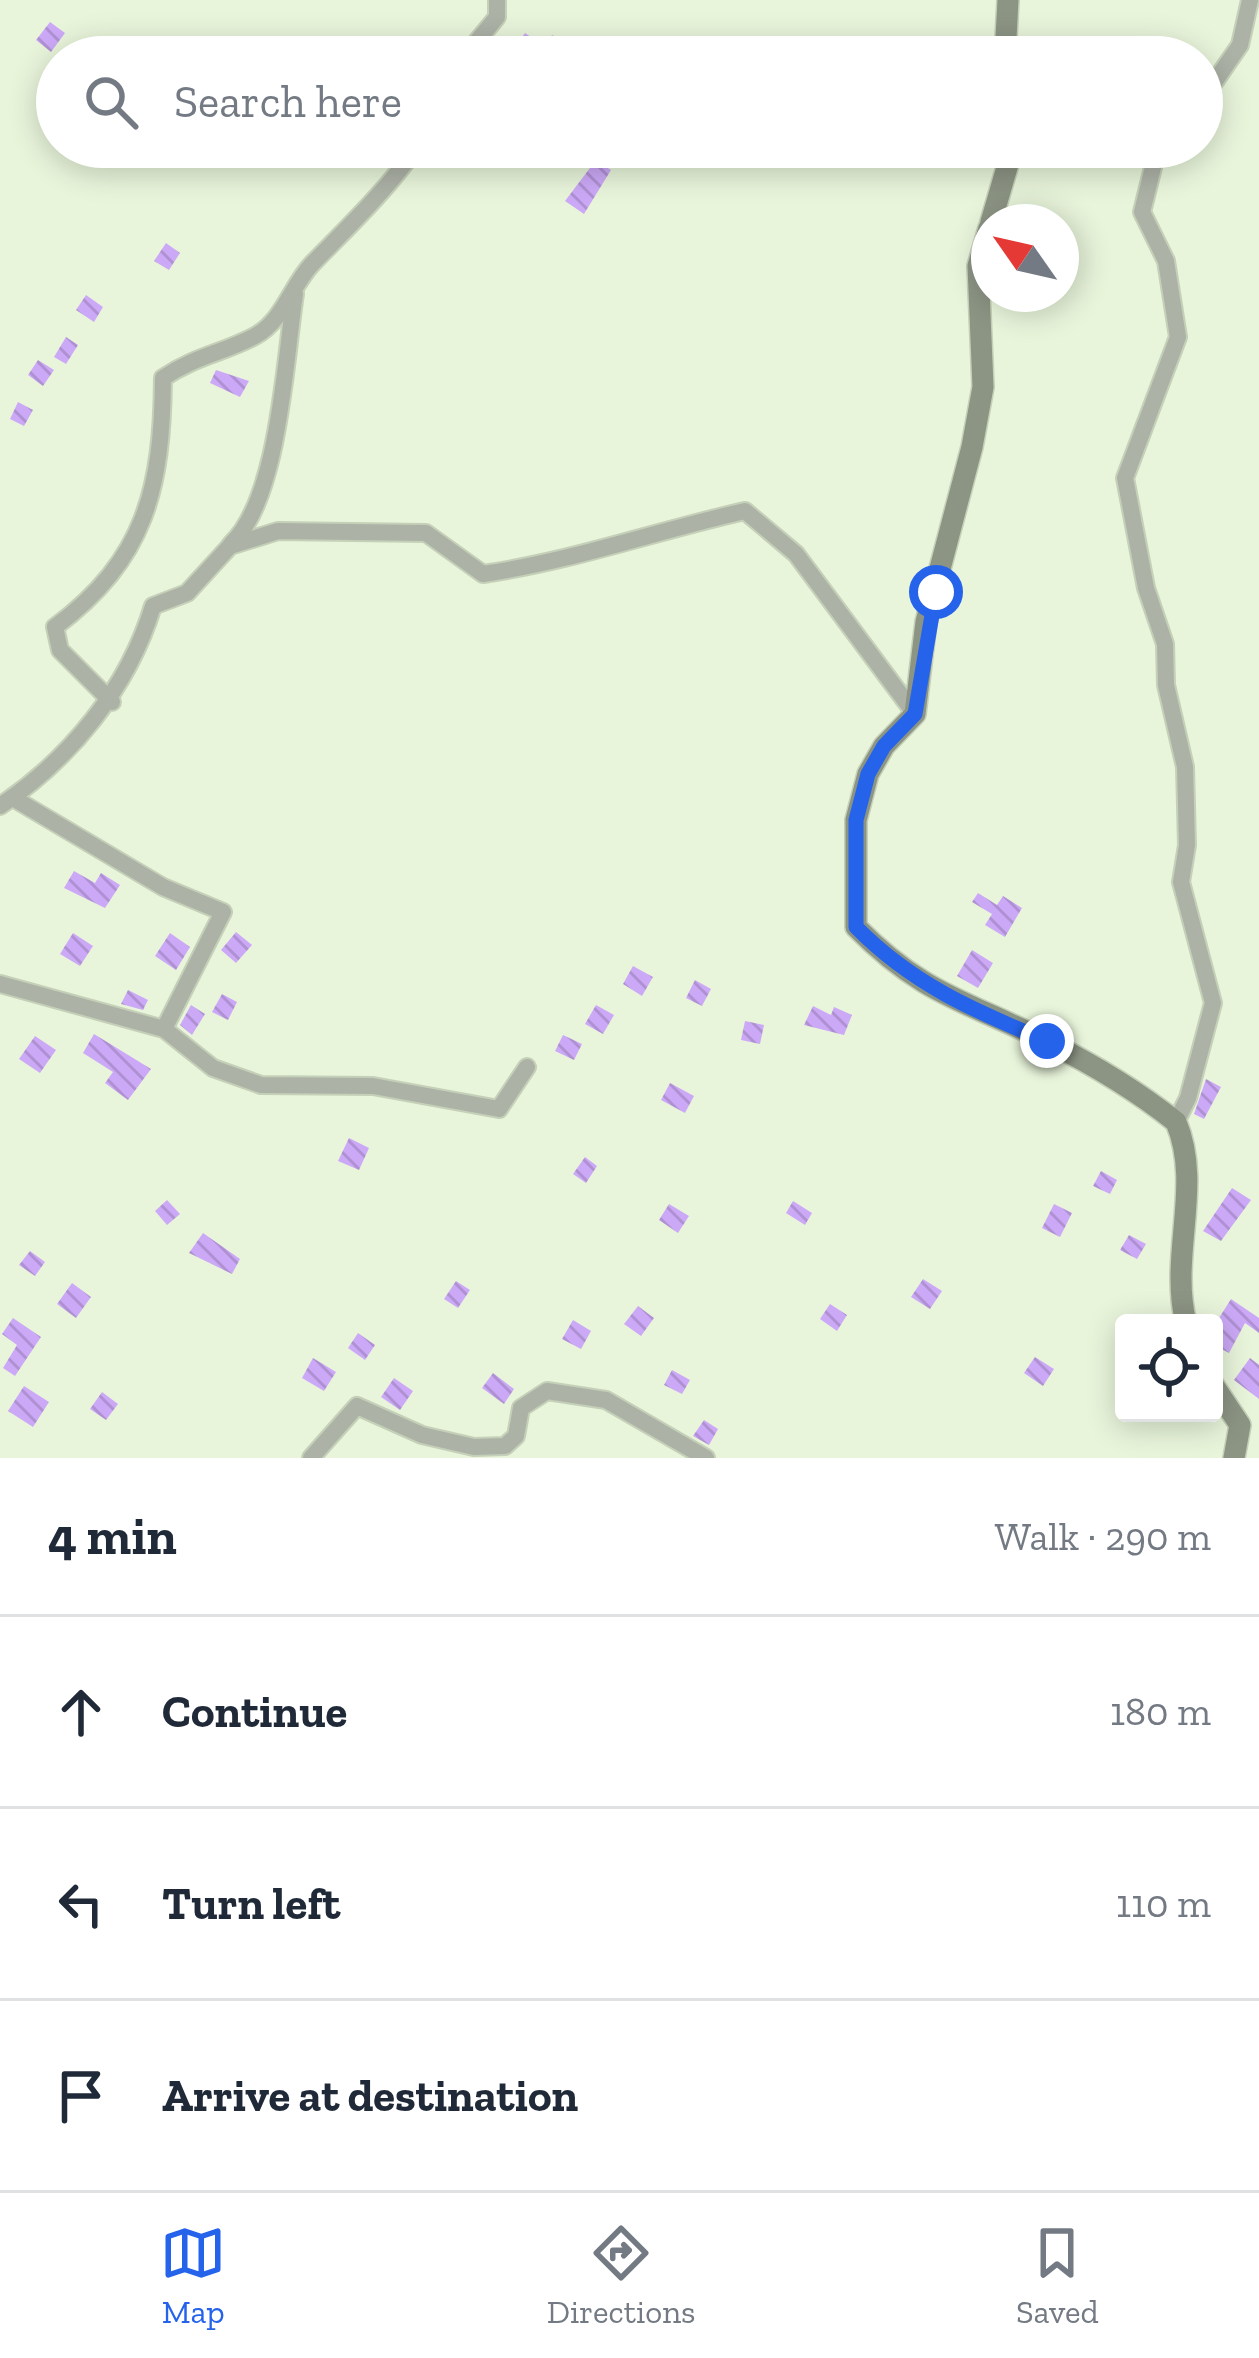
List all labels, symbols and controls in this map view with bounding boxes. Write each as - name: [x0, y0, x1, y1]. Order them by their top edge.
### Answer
- search box: [36, 36, 1223, 168]
- icon: search: [78, 69, 144, 135]
- text: Search here: [174, 75, 402, 129]
- north arrow: [971, 204, 1079, 312]
- route start: [909, 565, 963, 619]
- route end: [1020, 1014, 1074, 1068]
- map controls: [1115, 1314, 1223, 1422]
- button: locate: [1115, 1314, 1223, 1422]
- text: 4 min: [48, 1506, 177, 1567]
- text: Walk · 290 m: [995, 1513, 1211, 1560]
- icon: ahead: [48, 1679, 114, 1745]
- text: Continue: [162, 1685, 347, 1739]
- text: 180 m: [1110, 1688, 1211, 1735]
- icon: left: [48, 1871, 114, 1937]
- text: Turn left: [162, 1877, 340, 1931]
- text: 110 m: [1116, 1880, 1211, 1927]
- icon: arrive: [48, 2063, 114, 2129]
- text: Arrive at destination: [162, 2069, 578, 2123]
- tab: Map: [160, 2220, 226, 2331]
- tab: Directions: [547, 2220, 696, 2331]
- tab: Saved: [1016, 2220, 1099, 2331]

